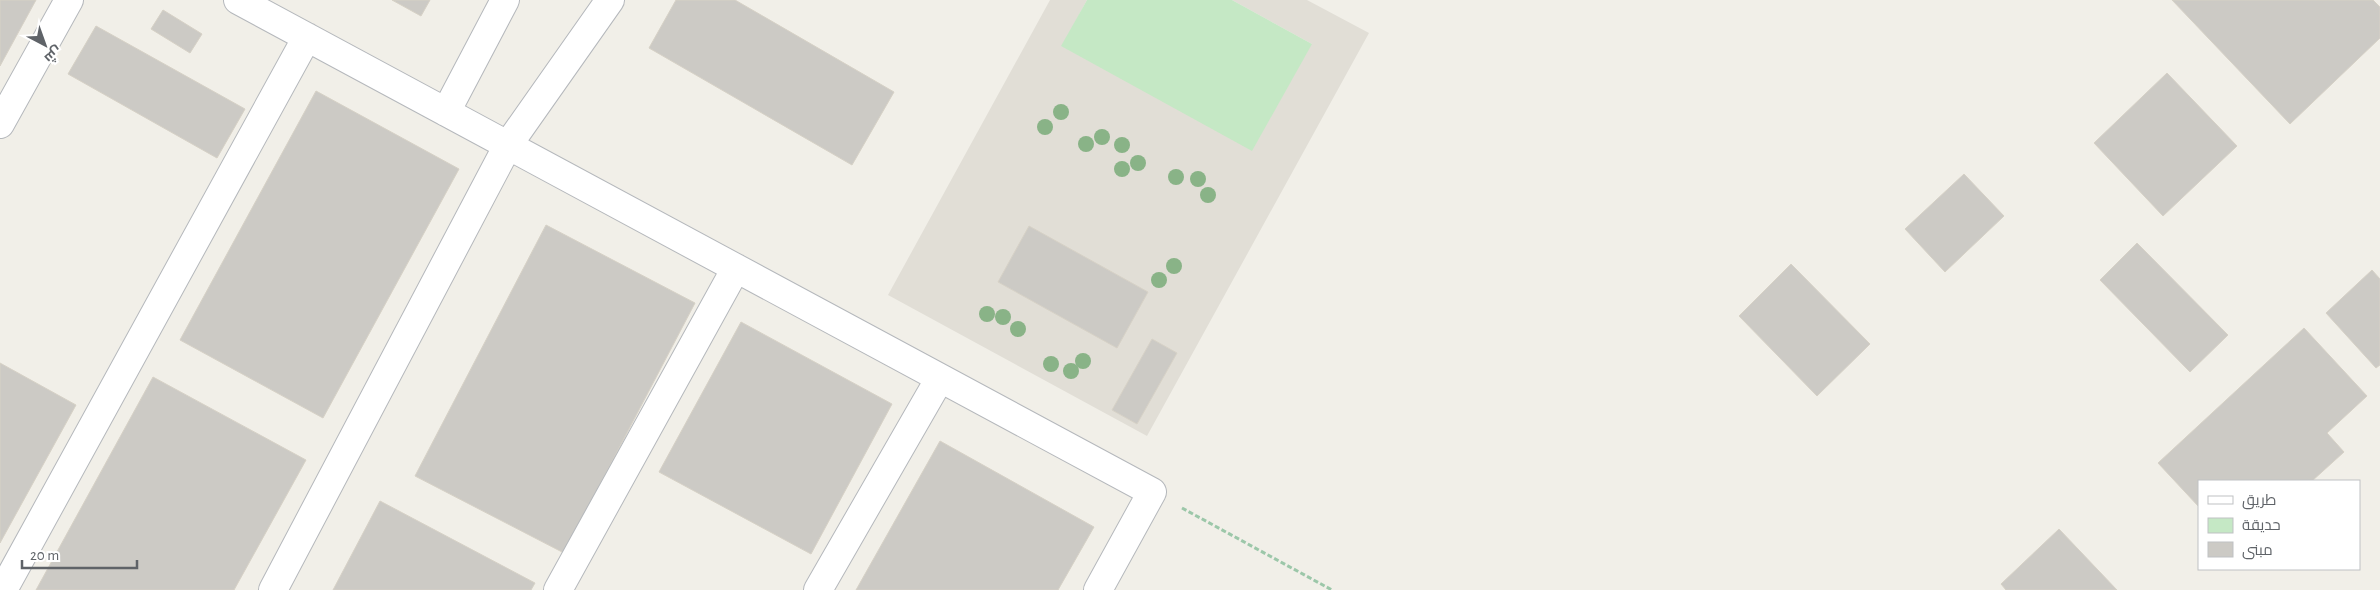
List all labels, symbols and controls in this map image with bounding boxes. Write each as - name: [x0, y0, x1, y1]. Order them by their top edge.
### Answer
- north arrow: [20, 20, 70, 70]
- text: ش: [41, 42, 66, 67]
- legend: [2198, 480, 2360, 570]
- text: طريق: [2242, 493, 2276, 510]
- text: حديقة: [2242, 518, 2281, 533]
- scale bar: [22, 538, 138, 570]
- text: مبنى: [2242, 543, 2273, 560]
- text: 20 m: [30, 548, 59, 563]

